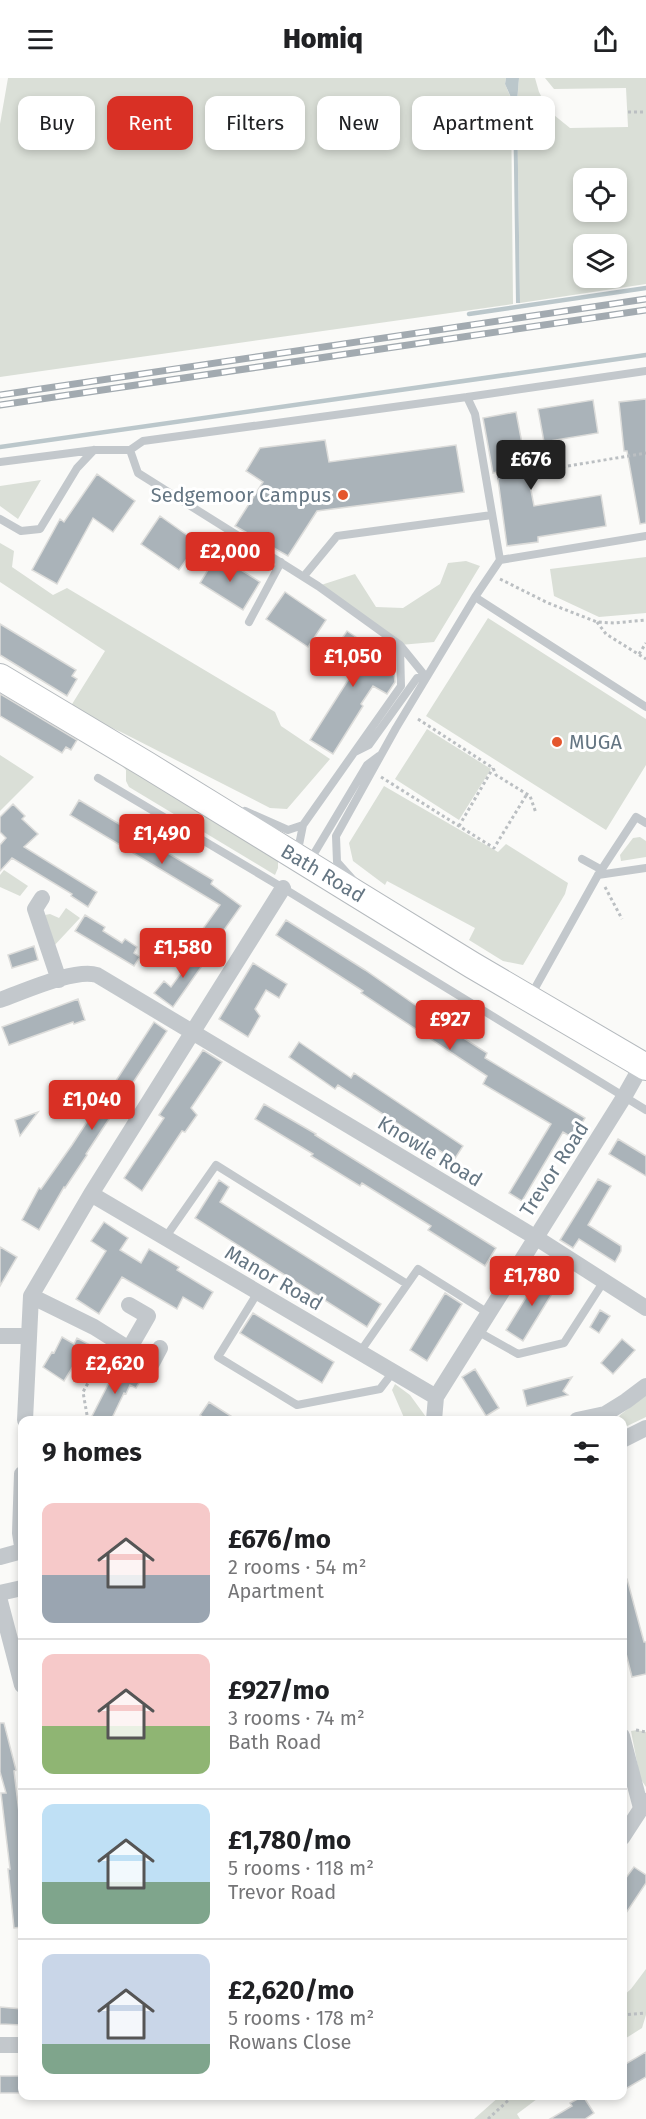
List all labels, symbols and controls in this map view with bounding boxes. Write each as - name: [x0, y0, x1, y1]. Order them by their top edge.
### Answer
- icon: menu: [24, 23, 57, 56]
- text: Homiq: [283, 23, 363, 55]
- icon: share: [589, 23, 622, 56]
- chip: Buy: [18, 96, 95, 150]
- chip: Rent: [107, 96, 193, 150]
- chip: Filters: [205, 96, 305, 150]
- chip: New: [317, 96, 400, 150]
- chip: Apartment: [412, 96, 555, 150]
- map controls: [573, 168, 627, 288]
- button: locate: [573, 168, 627, 222]
- button: layers: [573, 234, 627, 288]
- pin: £676: [495, 440, 567, 491]
- text: £676: [510, 447, 552, 471]
- place label: Sedgemoor Campus: [151, 483, 331, 507]
- marker: Sedgemoor Campus: [336, 488, 350, 502]
- pin: £2,000: [181, 532, 279, 583]
- text: £2,000: [200, 539, 260, 563]
- pin: £1,050: [304, 637, 402, 688]
- text: £1,050: [324, 644, 382, 668]
- place label: MUGA: [569, 730, 622, 754]
- marker: MUGA: [550, 735, 564, 749]
- pin: £1,490: [113, 814, 211, 865]
- text: £1,490: [133, 821, 191, 845]
- street label: Bath Road: [277, 839, 369, 907]
- pin: £1,580: [134, 928, 232, 979]
- text: £1,580: [154, 935, 212, 959]
- pin: £927: [414, 1000, 486, 1051]
- text: £927: [430, 1007, 470, 1031]
- pin: £1,040: [43, 1080, 141, 1131]
- text: £1,040: [63, 1087, 121, 1111]
- street label: Knowle Road: [373, 1110, 487, 1192]
- street label: Trevor Road: [514, 1117, 594, 1221]
- street label: Manor Road: [221, 1240, 327, 1316]
- pin: £1,780: [483, 1256, 581, 1307]
- text: £1,780: [504, 1263, 560, 1287]
- pin: £2,620: [66, 1344, 164, 1395]
- text: £2,620: [86, 1351, 144, 1375]
- icon: filters: [570, 1436, 603, 1469]
- text: 9 homes: [42, 1437, 142, 1468]
- text: £676/mo: [228, 1524, 331, 1555]
- icon: home: [90, 1527, 162, 1599]
- text: 2 rooms · 54 m²: [228, 1555, 367, 1579]
- text: Apartment: [228, 1579, 324, 1603]
- text: £927/mo: [228, 1675, 330, 1706]
- icon: home: [90, 1678, 162, 1750]
- text: 3 rooms · 74 m²: [228, 1706, 365, 1730]
- text: Bath Road: [228, 1730, 321, 1754]
- text: £1,780/mo: [228, 1825, 351, 1856]
- icon: home: [90, 1828, 162, 1900]
- text: 5 rooms · 118 m²: [228, 1856, 374, 1880]
- text: Trevor Road: [228, 1880, 336, 1904]
- text: £2,620/mo: [228, 1975, 354, 2006]
- icon: home: [90, 1978, 162, 2050]
- text: 5 rooms · 178 m²: [228, 2006, 374, 2030]
- text: Rowans Close: [228, 2030, 352, 2054]

